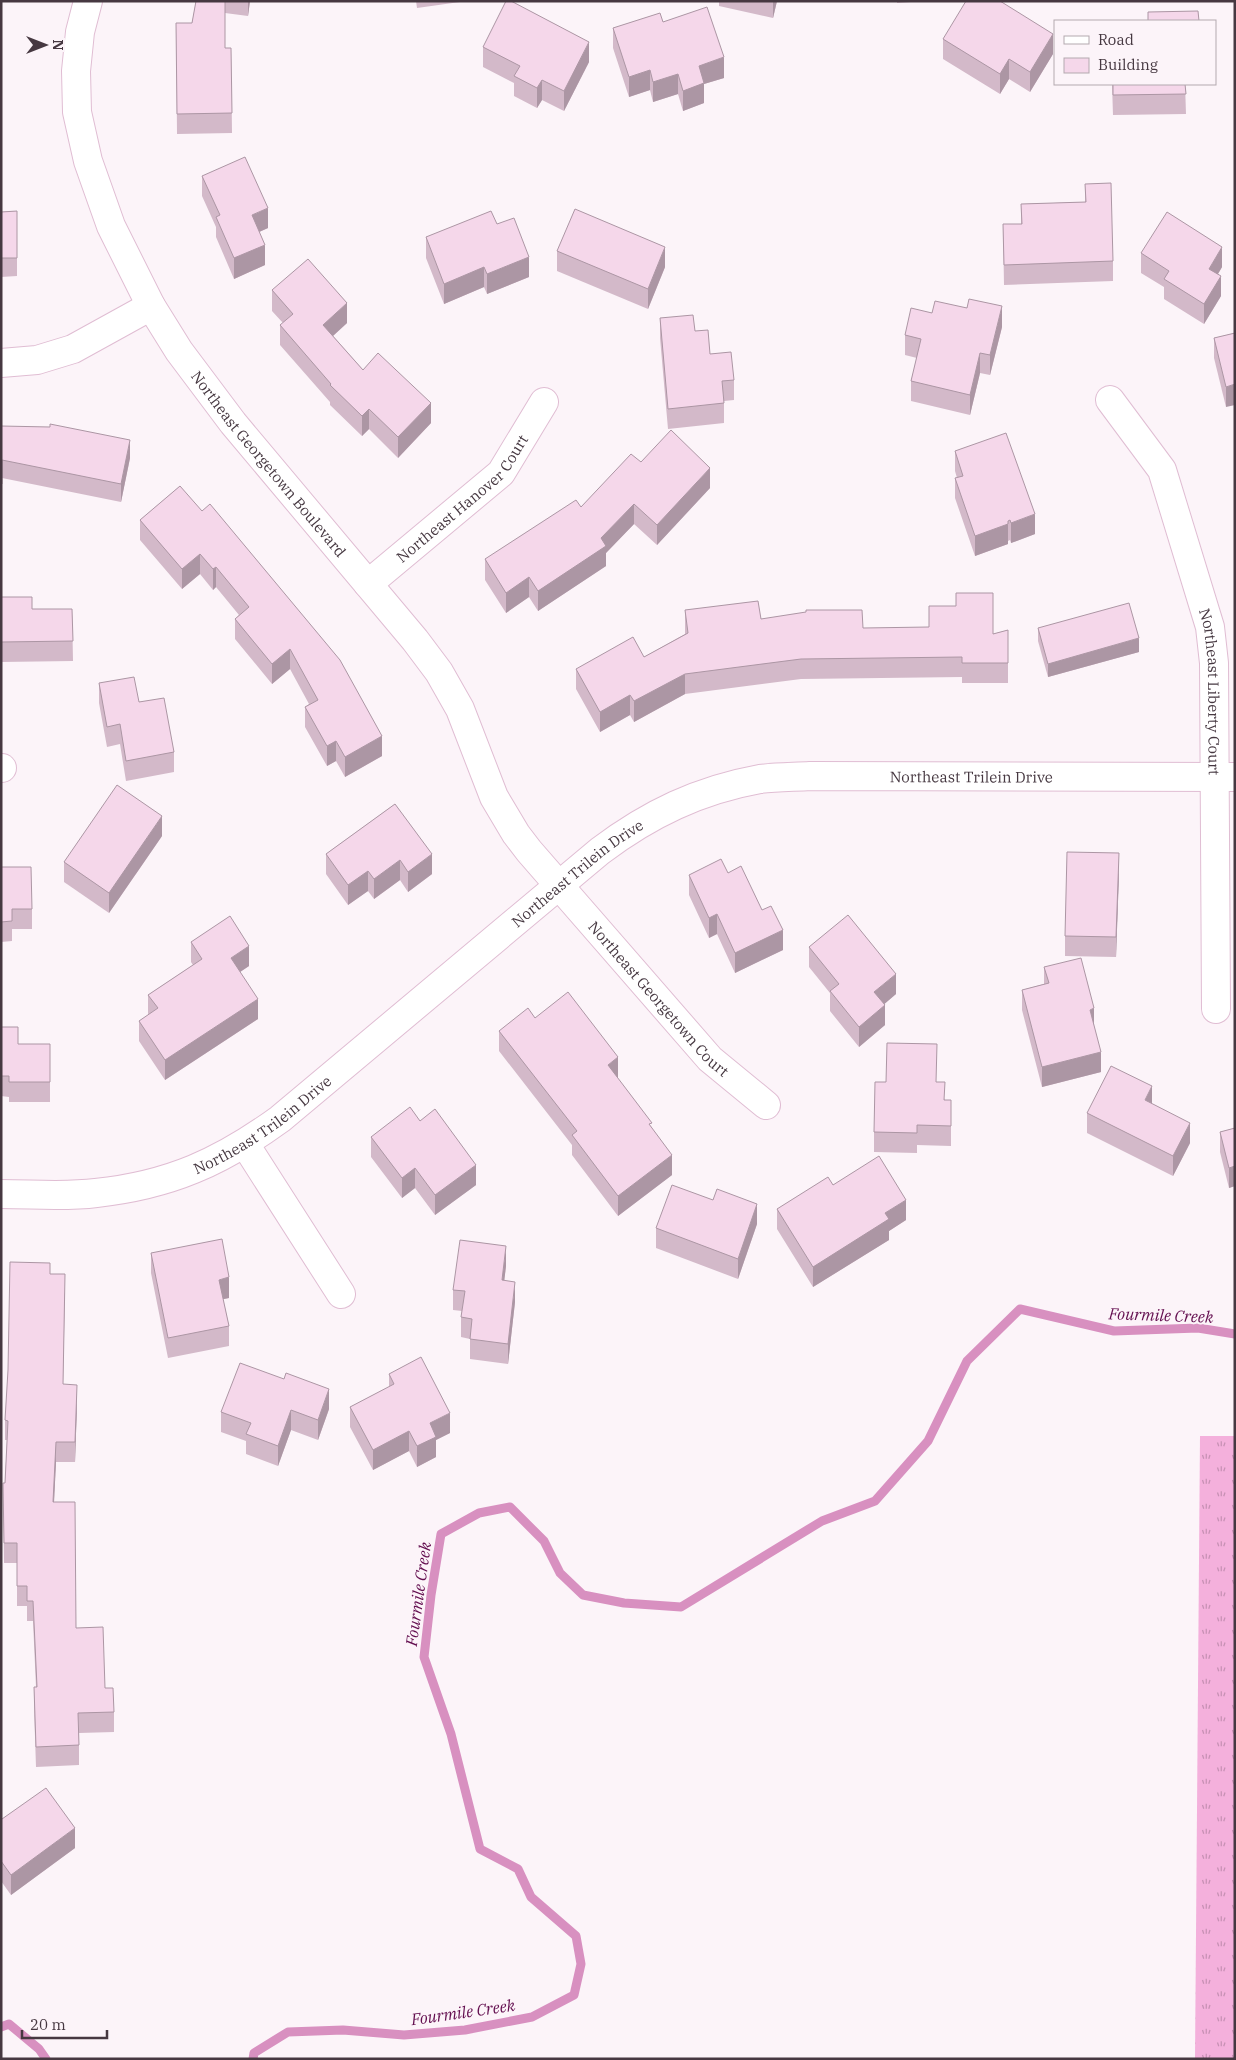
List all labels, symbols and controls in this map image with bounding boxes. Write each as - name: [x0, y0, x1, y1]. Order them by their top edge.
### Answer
- north arrow: [20, 20, 70, 70]
- legend: [1054, 20, 1216, 85]
- text: Road: [1098, 30, 1134, 49]
- text: N: [49, 39, 67, 51]
- text: Building: [1098, 55, 1158, 74]
- street label: Northeast Georgetown Boulevard: [187, 367, 350, 561]
- street label: Northeast Hanover Court: [392, 431, 532, 566]
- street label: Northeast Liberty Court: [1195, 606, 1224, 775]
- street label: Northeast Trilein Drive: [890, 767, 1053, 786]
- street label: Northeast Trilein Drive: [507, 815, 647, 931]
- street label: Northeast Georgetown Court: [585, 917, 733, 1080]
- street label: Northeast Trilein Drive: [190, 1071, 335, 1178]
- water label: Fourmile Creek: [1107, 1303, 1214, 1327]
- water label: Fourmile Creek: [401, 1540, 435, 1648]
- water label: Fourmile Creek: [409, 1995, 517, 2029]
- scale bar: [22, 2008, 108, 2040]
- text: 20 m: [30, 2015, 66, 2034]

